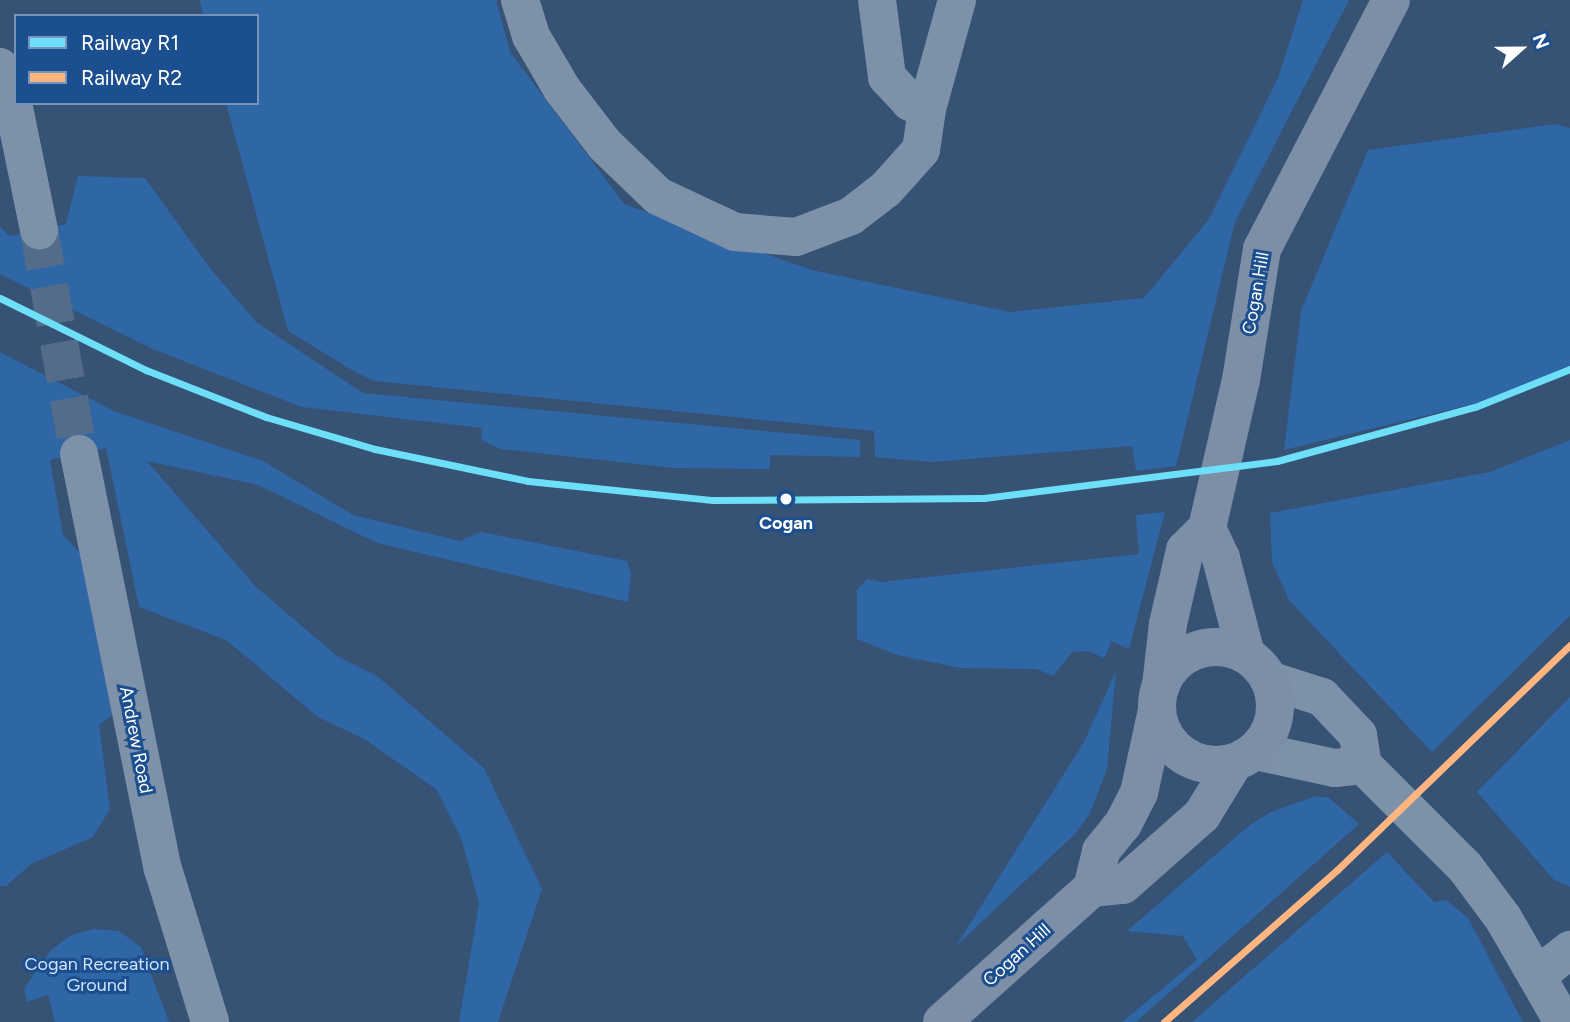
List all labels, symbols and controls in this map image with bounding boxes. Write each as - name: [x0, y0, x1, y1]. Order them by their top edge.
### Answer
- legend: [14, 14, 259, 105]
- north arrow: [1486, 14, 1556, 84]
- text: Railway R1: [81, 30, 179, 55]
- text: N: [1528, 30, 1554, 52]
- text: Railway R2: [81, 65, 182, 90]
- street label: Cogan Hill: [1238, 250, 1274, 336]
- marker: Cogan: [776, 489, 796, 509]
- place label: Cogan: [759, 512, 813, 534]
- street label: Andrew Road: [115, 685, 157, 795]
- street label: Cogan Hill: [979, 919, 1055, 991]
- park label: Cogan Recreation Ground: [24, 954, 170, 996]

